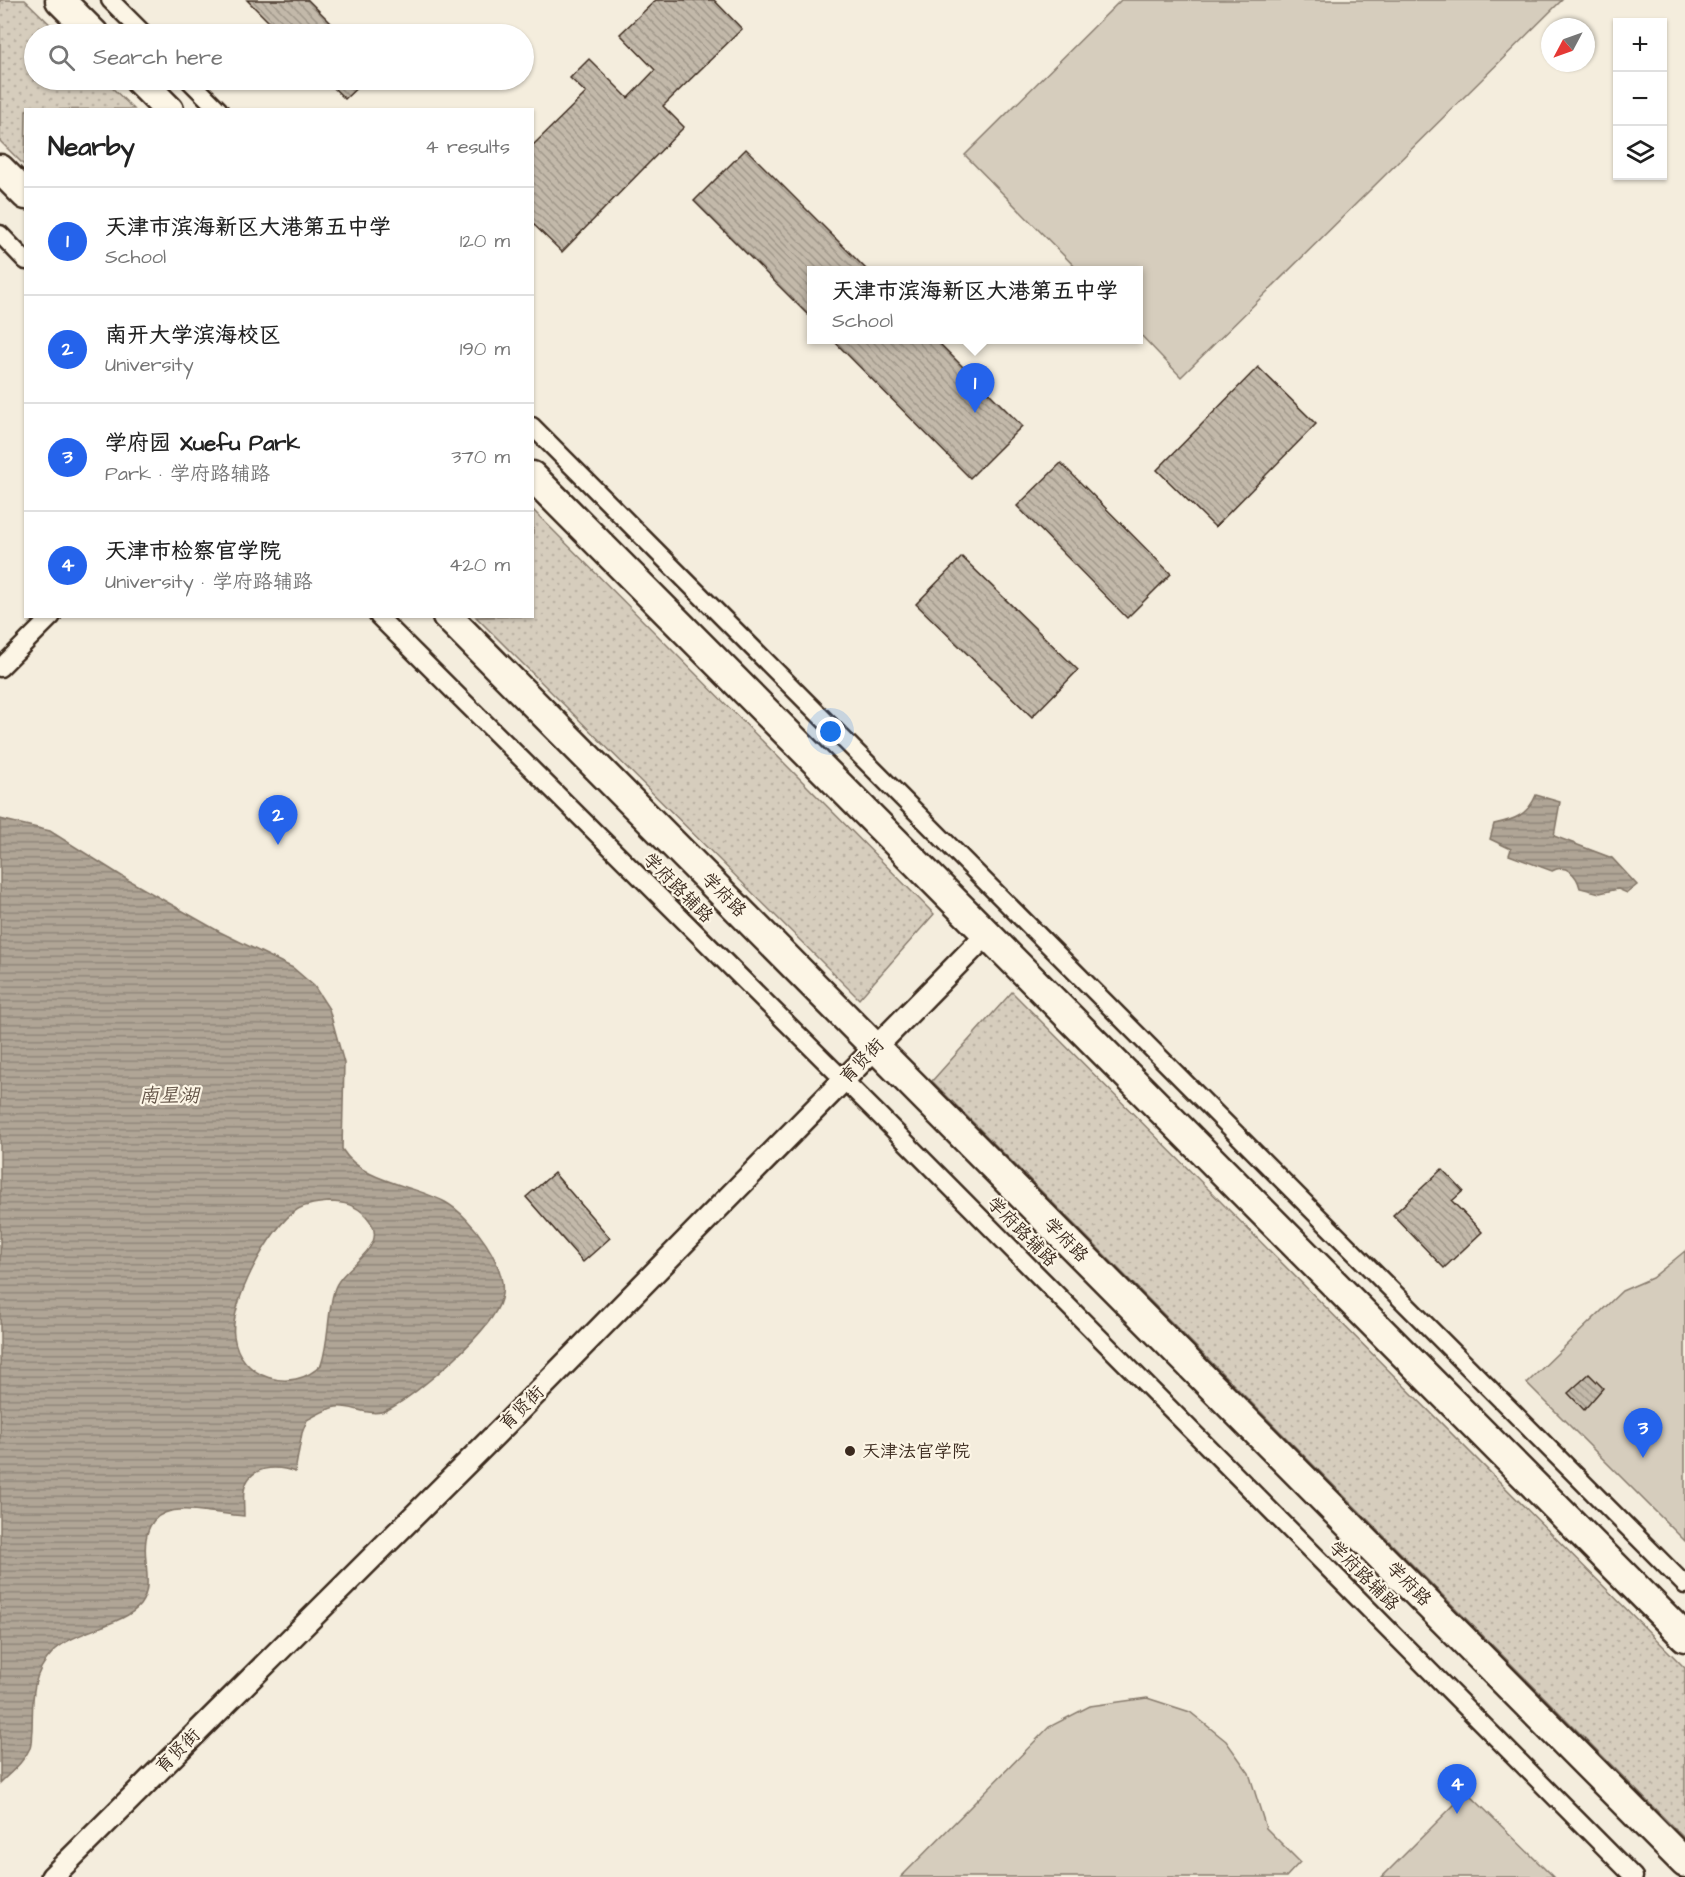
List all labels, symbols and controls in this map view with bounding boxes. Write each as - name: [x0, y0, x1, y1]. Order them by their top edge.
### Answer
- north arrow: [1541, 18, 1595, 72]
- map controls: [1613, 18, 1667, 180]
- button: +: [1613, 18, 1667, 72]
- search box: [24, 24, 534, 90]
- icon: search: [45, 41, 78, 74]
- text: Search here: [93, 42, 223, 73]
- button: −: [1613, 72, 1667, 126]
- button: layers: [1613, 126, 1667, 180]
- text: Nearby: [48, 129, 135, 165]
- text: 4 results: [425, 133, 510, 161]
- text: 天津市滨海新区大港第五中学: [105, 212, 391, 243]
- text: 1: [66, 227, 69, 255]
- text: 120 m: [460, 227, 510, 255]
- text: School: [105, 243, 166, 271]
- popup: [807, 266, 1143, 344]
- text: 天津市滨海新区大港第五中学: [832, 276, 1118, 307]
- text: School: [832, 307, 893, 335]
- text: 南开大学滨海校区: [105, 320, 281, 351]
- text: 2: [62, 335, 73, 363]
- text: 190 m: [460, 335, 510, 363]
- text: University: [105, 351, 194, 379]
- pin: 1: [956, 364, 994, 413]
- text: 学府园 Xuefu Park: [105, 428, 300, 459]
- text: 3: [62, 443, 73, 471]
- text: 370 m: [451, 443, 510, 471]
- text: Park · 学府路辅路: [105, 460, 270, 488]
- text: 天津市检察官学院: [105, 536, 281, 567]
- text: 4: [61, 551, 74, 579]
- text: 420 m: [449, 551, 510, 579]
- text: University · 学府路辅路: [105, 568, 312, 596]
- your location: [816, 717, 845, 746]
- pin: 2: [258, 796, 298, 845]
- street label: 学府路辅路: [637, 847, 719, 929]
- street label: 学府路: [696, 867, 752, 923]
- street label: 育贤街: [834, 1033, 890, 1089]
- water label: 南星湖: [139, 1082, 201, 1110]
- street label: 学府路辅路: [981, 1191, 1063, 1273]
- street label: 学府路: [1038, 1212, 1094, 1268]
- street label: 育贤街: [494, 1380, 550, 1436]
- pin: 3: [1624, 1408, 1662, 1458]
- place label: 天津法官学院: [862, 1439, 970, 1464]
- marker: 天津法官学院: [843, 1444, 857, 1458]
- street label: 学府路辅路: [1323, 1535, 1405, 1617]
- street label: 学府路: [1381, 1556, 1437, 1612]
- street label: 育贤街: [150, 1723, 206, 1779]
- pin: 4: [1438, 1764, 1476, 1814]

